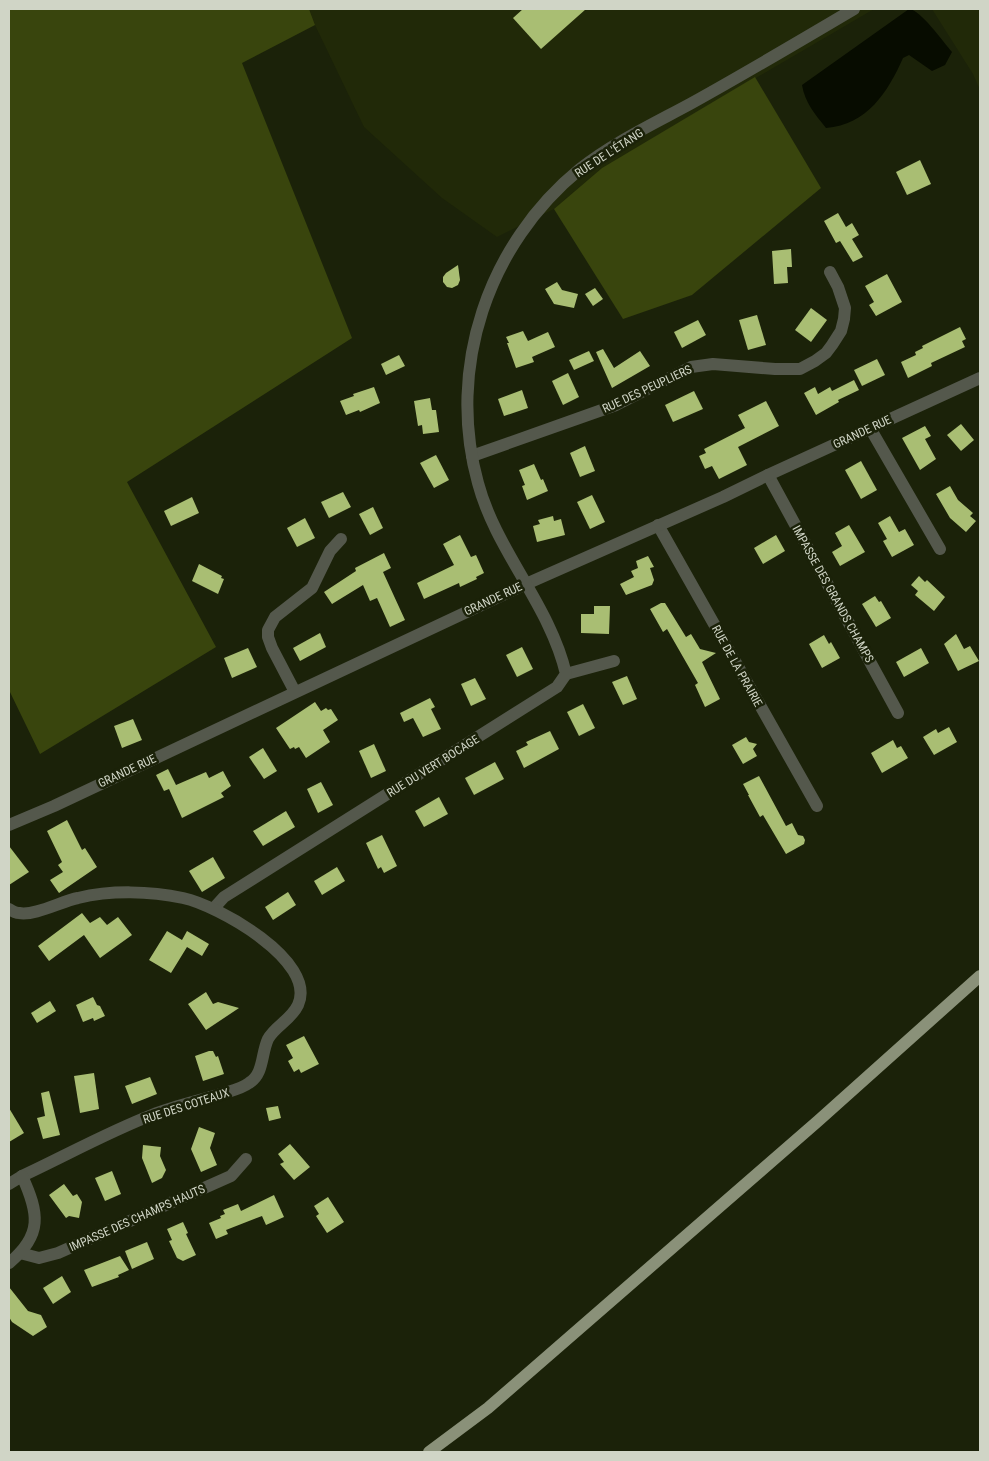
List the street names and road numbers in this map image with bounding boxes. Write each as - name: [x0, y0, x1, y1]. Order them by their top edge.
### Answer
- street label: RUE DE L'ÉTANG: [572, 125, 646, 180]
- street label: RUE DES PEUPLIERS: [600, 362, 694, 416]
- street label: GRANDE RUE: [831, 412, 893, 452]
- street label: IMPASSE DES GRANDS CHAMPS: [789, 523, 877, 665]
- street label: GRANDE RUE: [462, 579, 524, 619]
- street label: RUE DE LA PRAIRIE: [709, 623, 765, 709]
- street label: RUE DU VERT BOCAGE: [384, 732, 482, 800]
- street label: GRANDE RUE: [96, 751, 158, 791]
- street label: RUE DES COTEAUX: [141, 1085, 231, 1127]
- street label: IMPASSE DES CHAMPS HAUTS: [67, 1182, 207, 1254]

